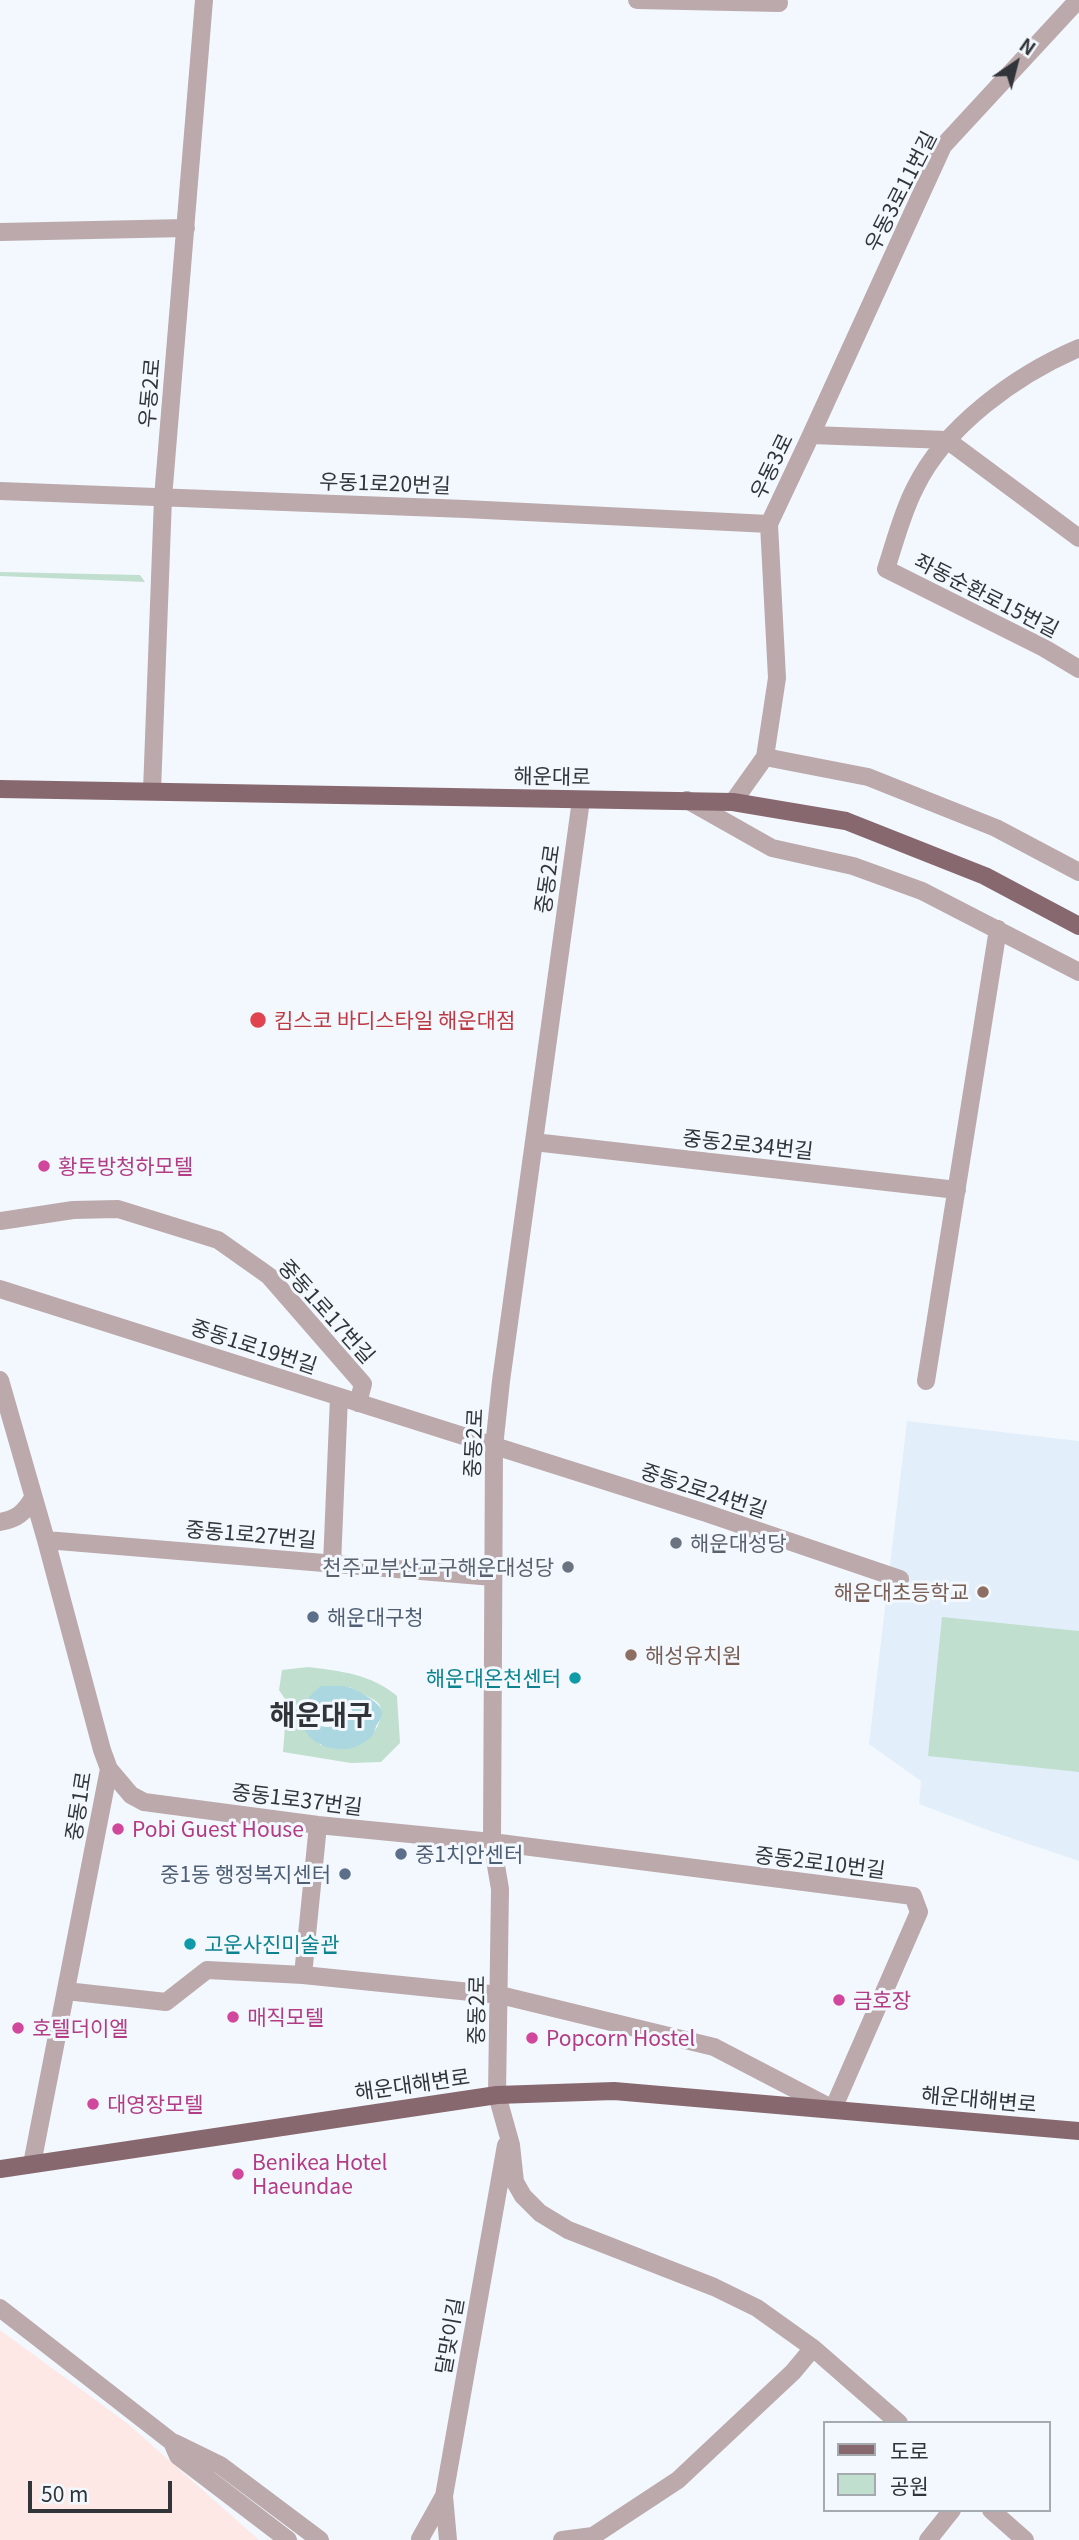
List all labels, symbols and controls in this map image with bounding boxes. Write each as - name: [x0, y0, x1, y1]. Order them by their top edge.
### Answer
- north arrow: [981, 28, 1051, 98]
- text: N: [1015, 30, 1042, 61]
- street label: 우동3로11번길: [859, 127, 941, 255]
- street label: 우동2로: [133, 357, 165, 429]
- street label: 우동3로: [744, 429, 798, 503]
- street label: 우동1로20번길: [319, 468, 451, 498]
- street label: 좌동순환로15번길: [911, 548, 1063, 642]
- street label: 해운대로: [513, 763, 591, 789]
- street label: 중동2로: [530, 843, 564, 915]
- place label: 킴스코 바디스타일 해운대점: [274, 1007, 515, 1033]
- marker: 킴스코 바디스타일 해운대점: [248, 1010, 268, 1030]
- street label: 중동2로34번길: [681, 1125, 815, 1163]
- place label: 황토방청하모텔: [58, 1153, 193, 1179]
- marker: 황토방청하모텔: [36, 1158, 52, 1174]
- street label: 중동1로17번길: [274, 1254, 380, 1368]
- street label: 중동1로19번길: [188, 1314, 320, 1378]
- street label: 중동2로: [459, 1408, 487, 1478]
- street label: 중동2로24번길: [638, 1458, 770, 1522]
- street label: 중동1로27번길: [184, 1516, 318, 1552]
- place label: 해운대성당: [690, 1530, 787, 1556]
- marker: 해운대성당: [668, 1535, 684, 1551]
- place label: 천주교부산교구해운대성당: [322, 1554, 554, 1580]
- marker: 천주교부산교구해운대성당: [560, 1559, 576, 1575]
- place label: 해운대초등학교: [834, 1579, 969, 1605]
- marker: 해운대초등학교: [975, 1584, 991, 1600]
- place label: 해운대구청: [327, 1604, 424, 1630]
- marker: 해운대구청: [305, 1609, 321, 1625]
- place label: 해성유치원: [645, 1642, 742, 1668]
- marker: 해성유치원: [623, 1647, 639, 1663]
- place label: 해운대온천센터: [426, 1665, 561, 1691]
- marker: 해운대온천센터: [567, 1670, 583, 1686]
- district label: 해운대구: [269, 1697, 373, 1731]
- street label: 중동1로: [60, 1770, 96, 1842]
- street label: 중동1로37번길: [230, 1778, 364, 1820]
- place label: Pobi Guest House: [132, 1816, 304, 1842]
- marker: Pobi Guest House: [110, 1821, 126, 1837]
- place label: 중1치안센터: [415, 1841, 523, 1867]
- street label: 중동2로10번길: [753, 1841, 887, 1883]
- marker: 중1치안센터: [393, 1846, 409, 1862]
- place label: 중1동 행정복지센터: [160, 1861, 331, 1887]
- marker: 중1동 행정복지센터: [337, 1866, 353, 1882]
- place label: 고운사진미술관: [204, 1931, 339, 1957]
- marker: 고운사진미술관: [182, 1936, 198, 1952]
- street label: 중동2로: [463, 1975, 489, 2045]
- place label: 금호장: [853, 1987, 911, 2013]
- marker: 금호장: [831, 1992, 847, 2008]
- place label: 매직모텔: [247, 2004, 324, 2030]
- marker: 매직모텔: [225, 2009, 241, 2025]
- place label: 호텔더이엘: [32, 2015, 129, 2041]
- marker: 호텔더이엘: [10, 2020, 26, 2036]
- place label: Popcorn Hostel: [546, 2025, 695, 2051]
- marker: Popcorn Hostel: [524, 2030, 540, 2046]
- street label: 해운대해변로: [353, 2063, 471, 2105]
- street label: 해운대해변로: [920, 2081, 1038, 2117]
- place label: 대영장모텔: [107, 2091, 204, 2117]
- marker: 대영장모텔: [85, 2096, 101, 2112]
- place label: Benikea Hotel Haeundae: [252, 2149, 388, 2199]
- marker: Benikea Hotel Haeundae: [230, 2166, 246, 2182]
- street label: 달맞이길: [430, 2296, 468, 2376]
- legend: [824, 2421, 1051, 2512]
- text: 도로: [890, 2435, 929, 2465]
- scale bar: [32, 2466, 175, 2510]
- text: 공원: [890, 2470, 929, 2500]
- text: 50 m: [41, 2478, 88, 2508]

